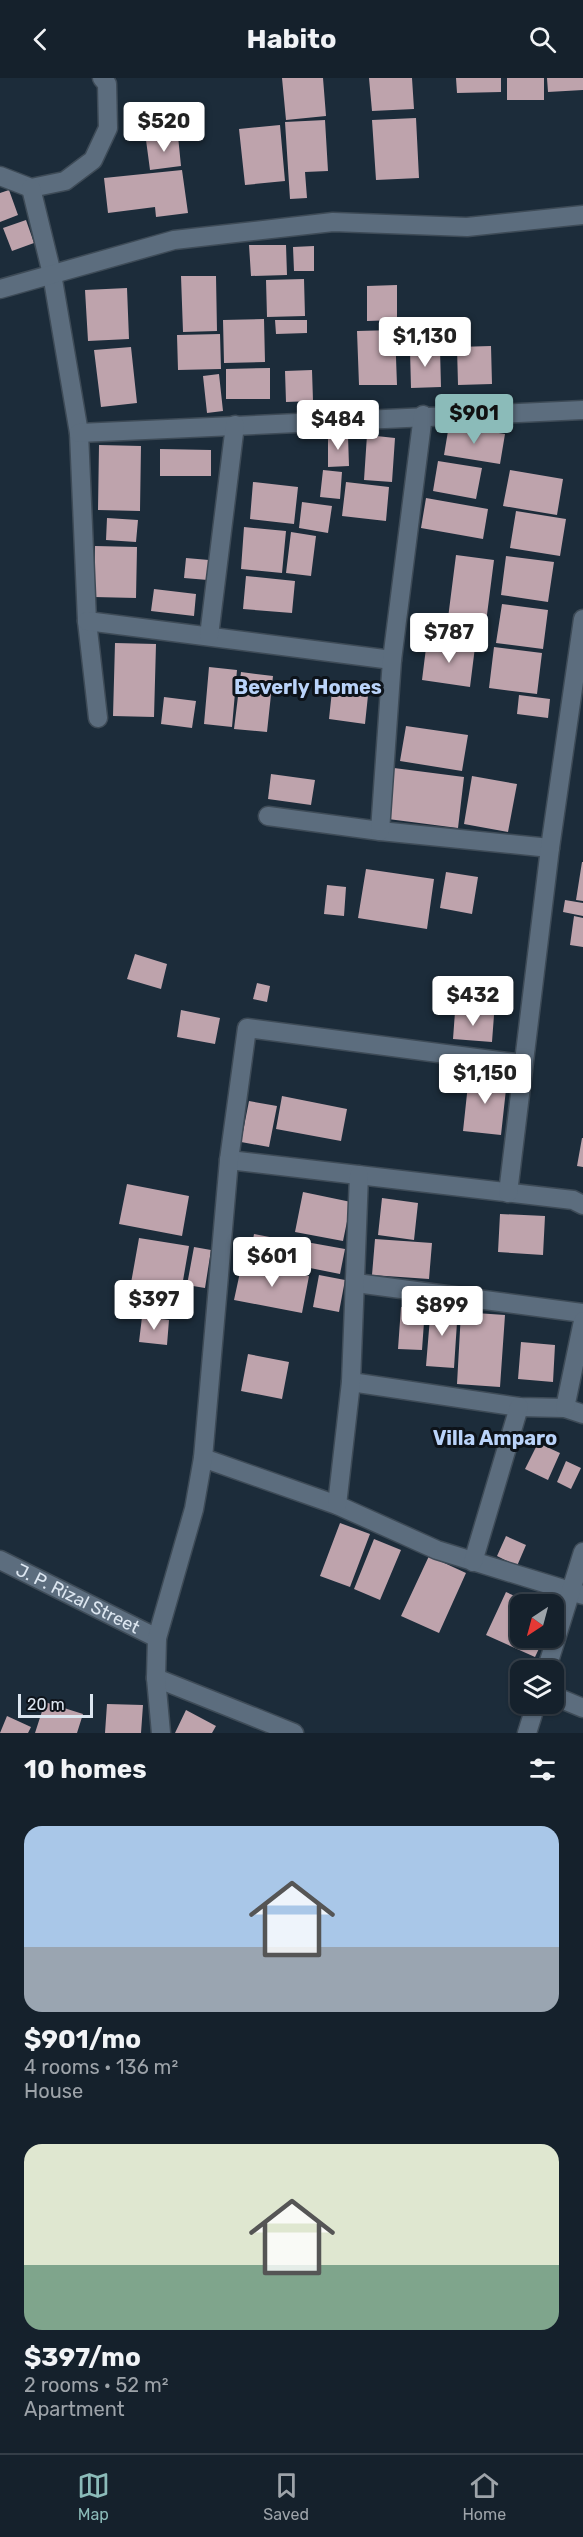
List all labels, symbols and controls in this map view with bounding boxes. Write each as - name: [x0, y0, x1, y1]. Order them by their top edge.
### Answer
- icon: back: [24, 23, 57, 56]
- text: Habito: [247, 23, 336, 55]
- icon: search: [526, 23, 559, 56]
- pin: $520: [128, 102, 200, 153]
- text: $520: [138, 109, 190, 133]
- pin: $1,130: [376, 317, 474, 368]
- text: $1,130: [393, 324, 457, 348]
- pin: $901: [438, 394, 510, 445]
- pin: $484: [302, 400, 374, 451]
- text: $901: [449, 401, 499, 425]
- text: $484: [311, 407, 365, 431]
- pin: $787: [413, 613, 485, 664]
- text: $787: [424, 620, 474, 644]
- district label: Beverly Homes: [234, 675, 382, 699]
- pin: $432: [437, 976, 509, 1027]
- text: $432: [446, 983, 500, 1007]
- pin: $1,150: [436, 1054, 534, 1105]
- text: $1,150: [453, 1061, 517, 1085]
- pin: $601: [236, 1237, 308, 1288]
- text: $601: [247, 1244, 297, 1268]
- pin: $397: [118, 1280, 190, 1331]
- pin: $899: [406, 1286, 478, 1337]
- text: $397: [129, 1287, 179, 1311]
- text: $899: [416, 1293, 468, 1317]
- district label: Villa Amparo: [433, 1426, 557, 1450]
- street label: J. P. Rizal Street: [12, 1559, 143, 1639]
- north arrow: [510, 1594, 564, 1648]
- map controls: [510, 1594, 564, 1714]
- button: layers: [510, 1660, 564, 1714]
- scale bar: [18, 1691, 93, 1718]
- text: 20 m: [27, 1695, 65, 1714]
- icon: filters: [526, 1753, 559, 1786]
- text: 10 homes: [24, 1754, 147, 1785]
- icon: home: [238, 1865, 346, 1973]
- text: $901/mo: [24, 2024, 141, 2055]
- text: 4 rooms · 136 m²: [24, 2055, 178, 2079]
- text: House: [24, 2079, 83, 2103]
- icon: home: [238, 2183, 346, 2291]
- text: $397/mo: [24, 2342, 141, 2373]
- text: 2 rooms · 52 m²: [24, 2373, 169, 2397]
- text: Apartment: [24, 2397, 125, 2421]
- tab: Map: [77, 2469, 110, 2524]
- tab: Saved: [263, 2469, 309, 2524]
- tab: Home: [462, 2469, 506, 2524]

